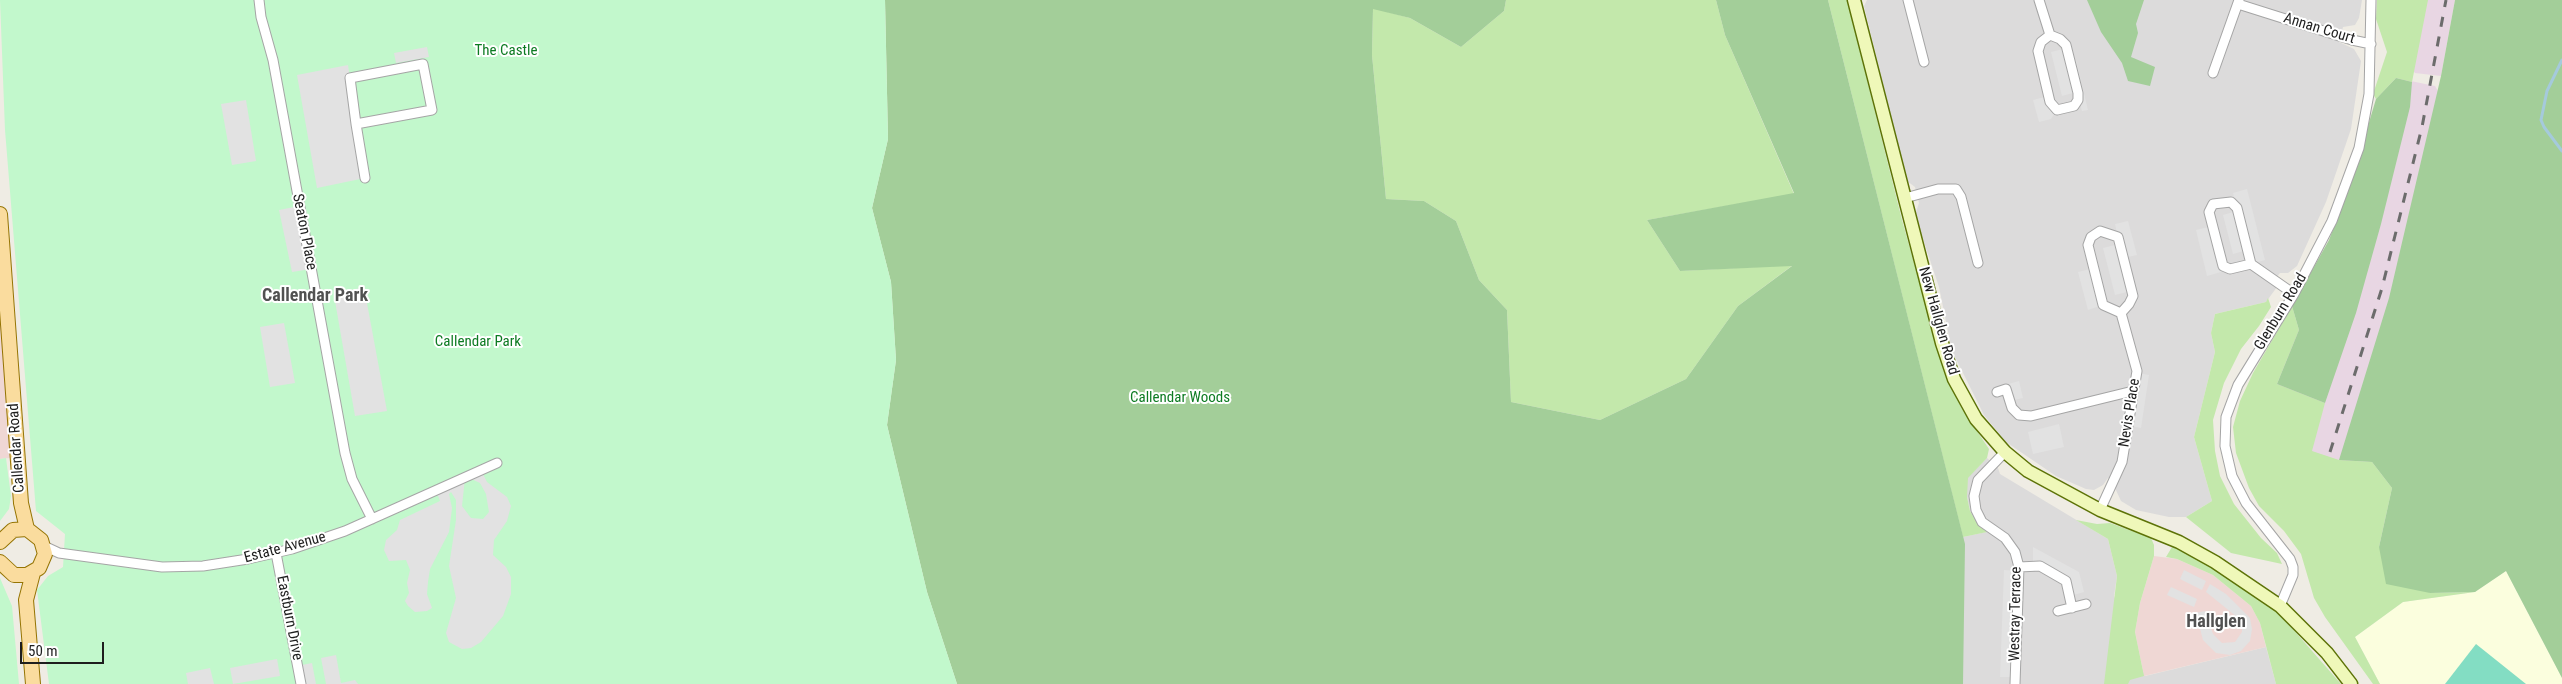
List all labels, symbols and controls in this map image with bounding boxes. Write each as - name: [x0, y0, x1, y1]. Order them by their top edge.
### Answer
- street label: Annan Court: [2281, 10, 2357, 48]
- park label: The Castle: [475, 42, 537, 60]
- street label: Seaton Place: [288, 192, 320, 272]
- street label: New Hallglen Road: [1914, 265, 1962, 377]
- street label: Glenburn Road: [2251, 270, 2311, 354]
- district label: Callendar Park: [262, 285, 368, 307]
- park label: Callendar Park: [435, 333, 521, 351]
- street label: Nevis Place: [2116, 377, 2144, 449]
- park label: Callendar Woods: [1130, 389, 1230, 407]
- street label: Callendar Road: [5, 403, 29, 493]
- street label: Estate Avenue: [242, 528, 328, 568]
- street label: Westray Terrace: [2006, 567, 2026, 661]
- street label: Eastburn Drive: [272, 574, 306, 662]
- district label: Hallglen: [2186, 611, 2246, 633]
- scale bar: [22, 632, 106, 664]
- text: 50 m: [28, 642, 58, 660]

